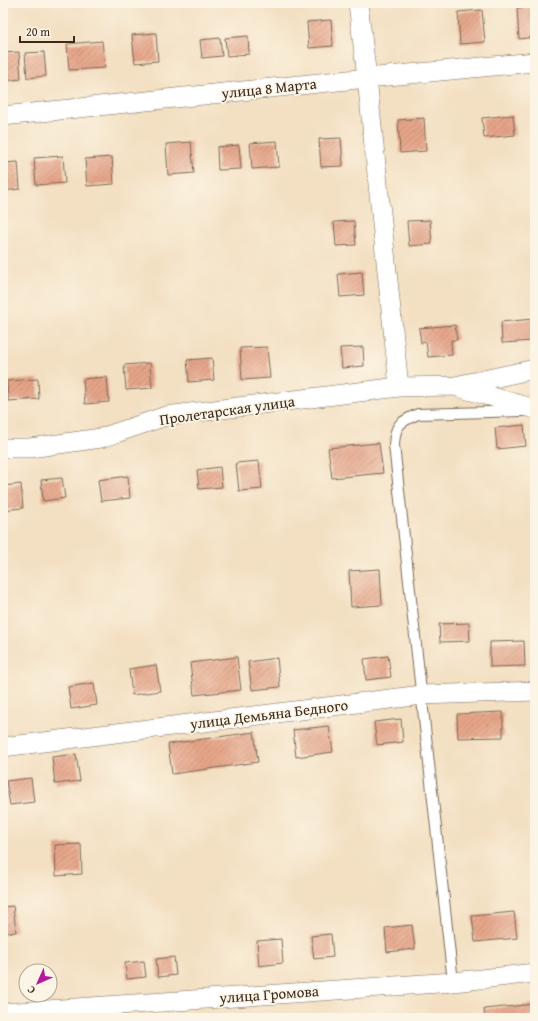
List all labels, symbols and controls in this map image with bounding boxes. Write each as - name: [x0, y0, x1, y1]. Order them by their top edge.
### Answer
- scale bar: [20, 18, 74, 44]
- text: 20 m: [26, 23, 50, 40]
- street label: улица 8 Марта: [219, 72, 319, 104]
- street label: Пролетарская улица: [158, 390, 297, 430]
- street label: улица Демьяна Бедного: [188, 694, 350, 734]
- north arrow: [18, 963, 58, 1003]
- street label: улица Громова: [218, 980, 320, 1008]
- text: С: [23, 982, 39, 998]

